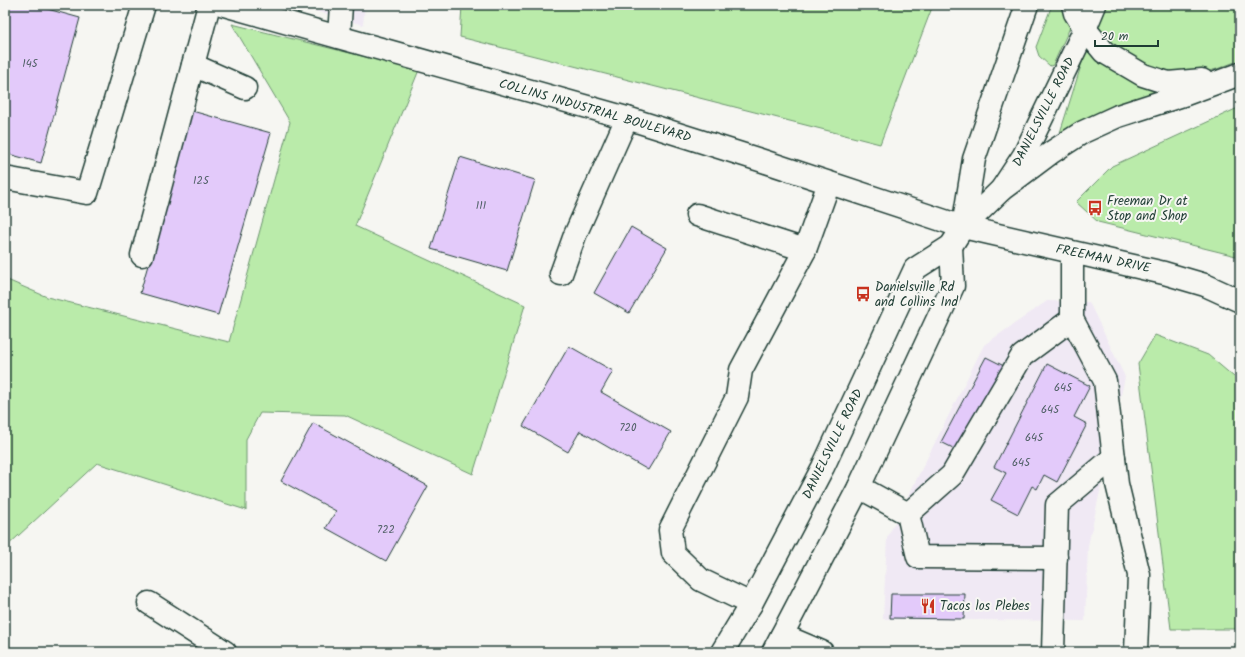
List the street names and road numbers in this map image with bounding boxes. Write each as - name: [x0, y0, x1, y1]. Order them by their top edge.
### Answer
- street label: DANIELSVILLE ROAD: [1007, 54, 1081, 170]
- street label: COLLINS INDUSTRIAL BOULEVARD: [496, 73, 694, 149]
- street label: FREEMAN DRIVE: [1054, 239, 1153, 279]
- street label: DANIELSVILLE ROAD: [797, 385, 869, 503]

